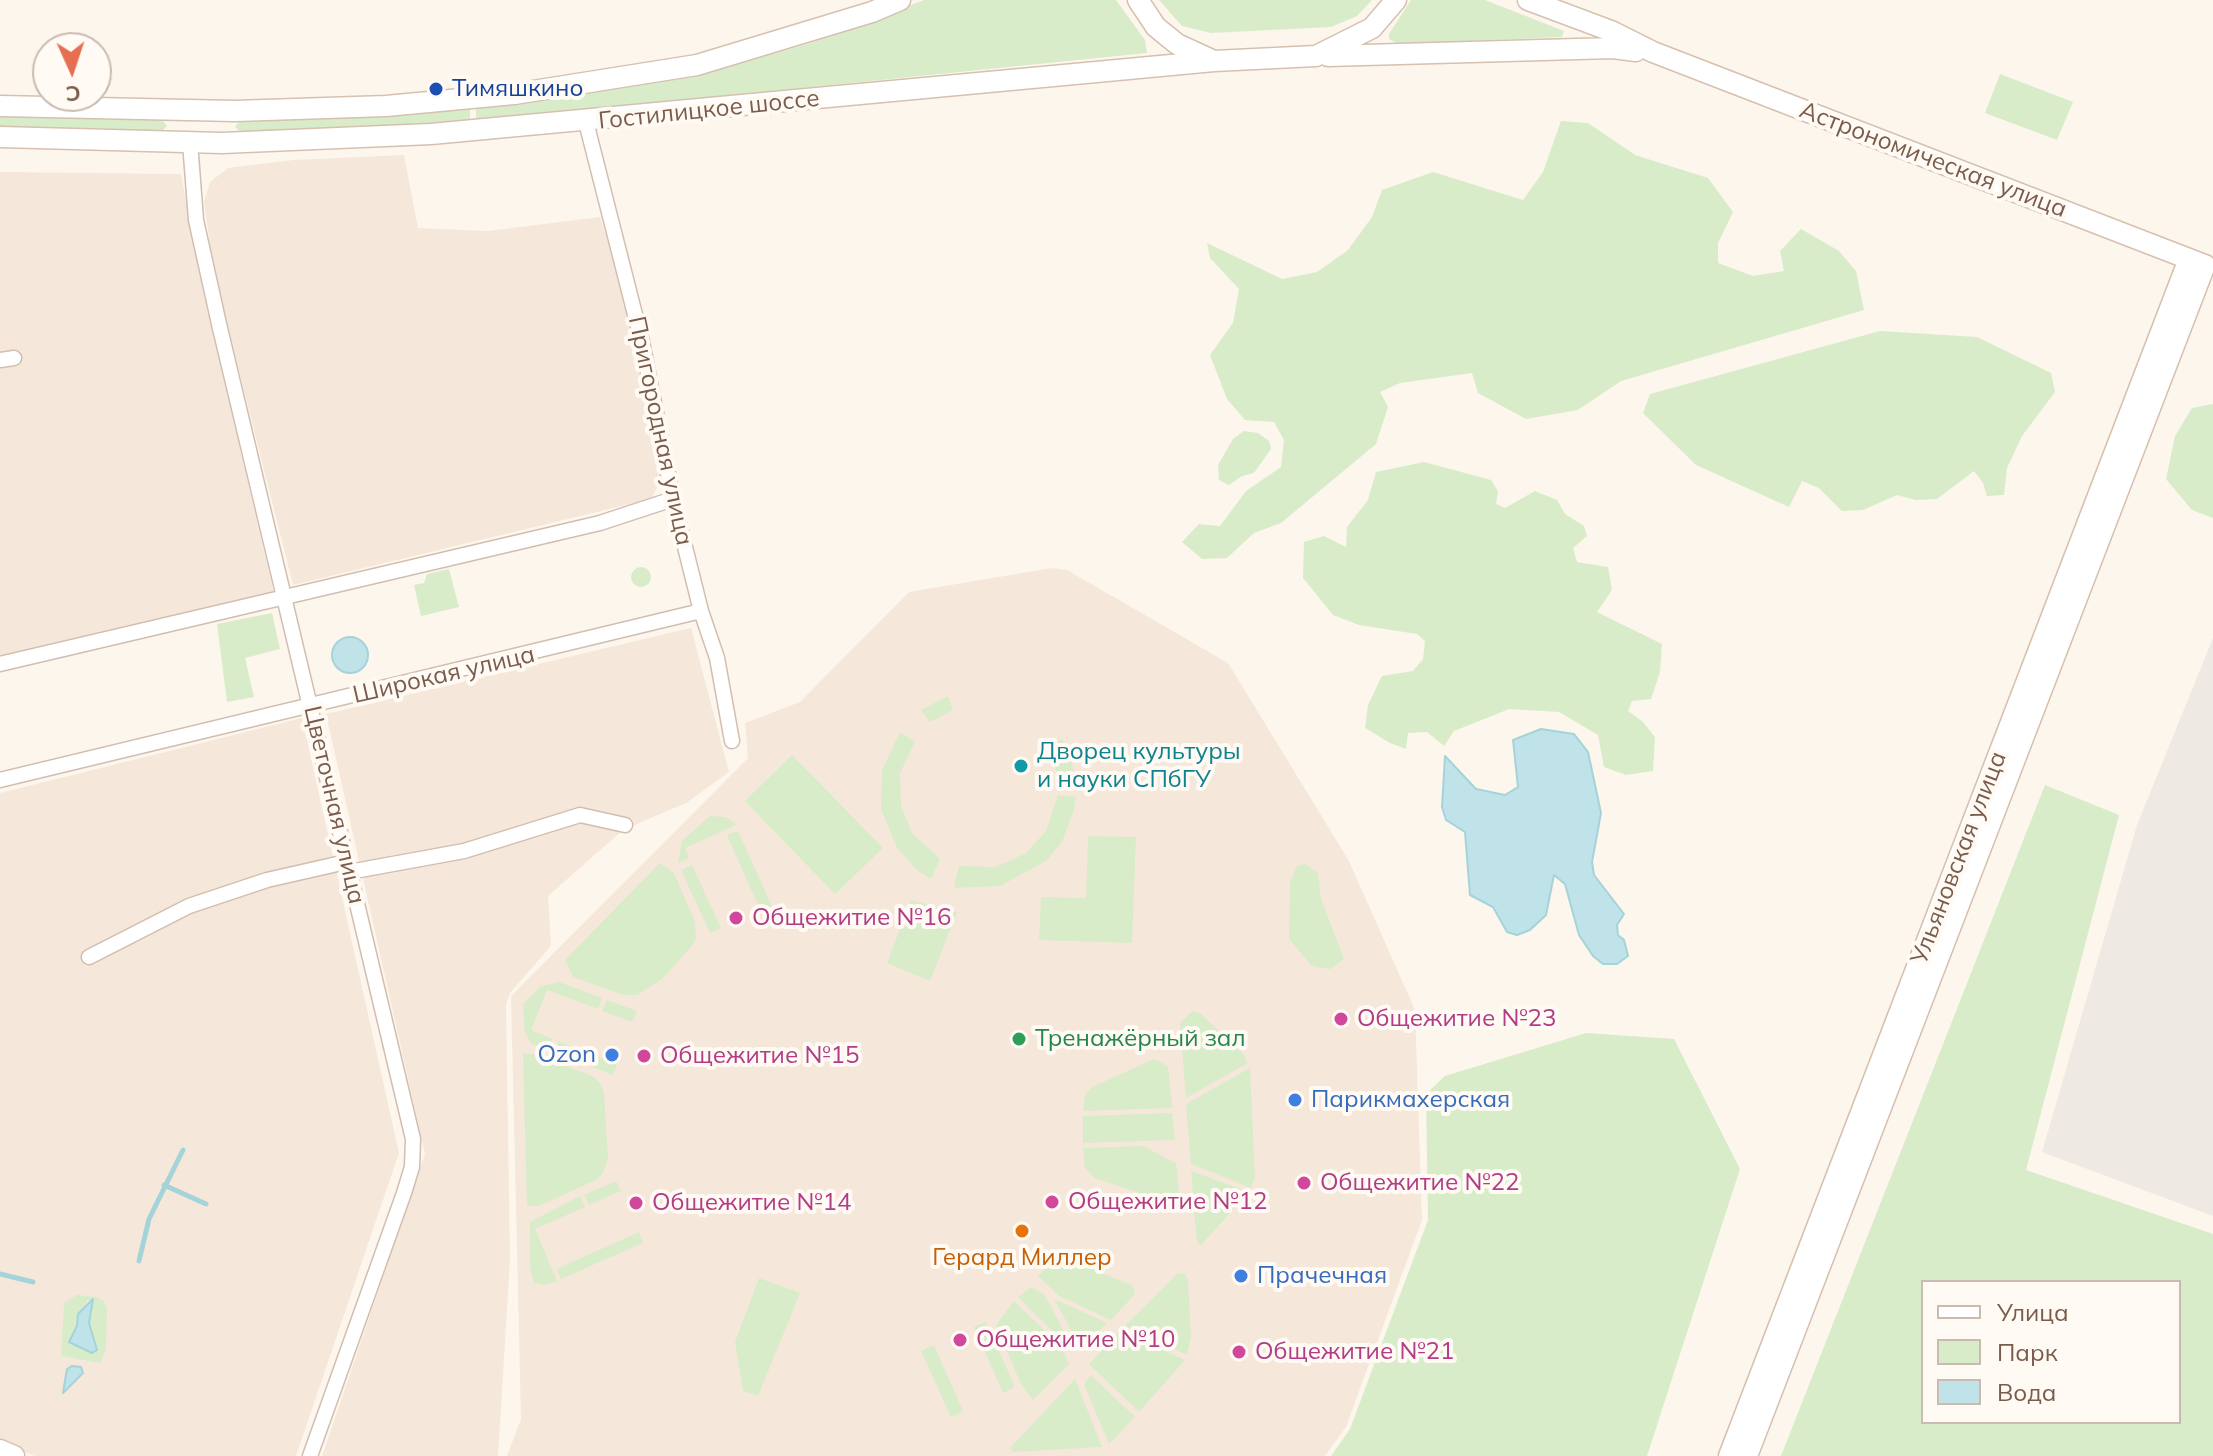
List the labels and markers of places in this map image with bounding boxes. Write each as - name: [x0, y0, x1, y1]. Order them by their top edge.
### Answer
- place label: Тимяшкино: [452, 75, 583, 103]
- marker: Тимяшкино: [427, 80, 445, 98]
- place label: Дворец культуры и науки СПбГУ: [1037, 738, 1241, 794]
- marker: Дворец культуры и науки СПбГУ: [1012, 757, 1030, 775]
- place label: Общежитие №16: [752, 904, 951, 932]
- marker: Общежитие №16: [727, 909, 745, 927]
- place label: Общежитие №23: [1357, 1005, 1556, 1033]
- marker: Общежитие №23: [1332, 1010, 1350, 1028]
- place label: Тренажёрный зал: [1035, 1025, 1246, 1053]
- marker: Тренажёрный зал: [1010, 1030, 1028, 1048]
- place label: Ozon: [537, 1041, 596, 1069]
- place label: Общежитие №15: [660, 1042, 859, 1070]
- marker: Ozon: [603, 1046, 621, 1064]
- marker: Общежитие №15: [635, 1047, 653, 1065]
- place label: Парикмахерская: [1311, 1086, 1510, 1114]
- marker: Парикмахерская: [1286, 1091, 1304, 1109]
- place label: Общежитие №22: [1320, 1169, 1519, 1197]
- marker: Общежитие №22: [1295, 1174, 1313, 1192]
- place label: Общежитие №12: [1068, 1188, 1267, 1216]
- place label: Общежитие №14: [652, 1189, 851, 1217]
- marker: Общежитие №12: [1043, 1193, 1061, 1211]
- marker: Общежитие №14: [627, 1194, 645, 1212]
- marker: Герард Миллер: [1013, 1222, 1031, 1240]
- place label: Герард Миллер: [932, 1244, 1112, 1272]
- place label: Прачечная: [1257, 1262, 1387, 1290]
- marker: Прачечная: [1232, 1267, 1250, 1285]
- place label: Общежитие №10: [976, 1326, 1175, 1354]
- marker: Общежитие №10: [951, 1331, 969, 1349]
- place label: Общежитие №21: [1255, 1338, 1454, 1366]
- marker: Общежитие №21: [1230, 1343, 1248, 1361]

